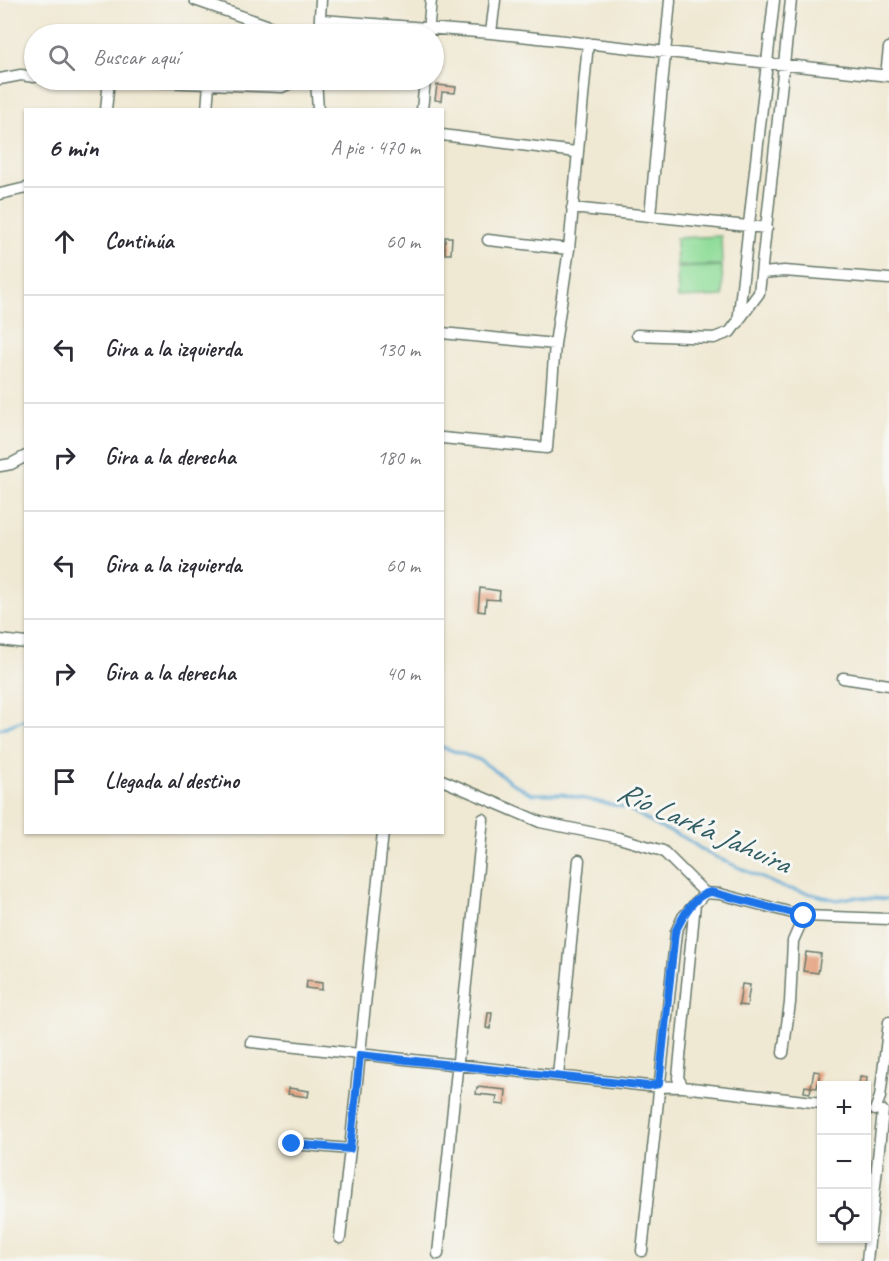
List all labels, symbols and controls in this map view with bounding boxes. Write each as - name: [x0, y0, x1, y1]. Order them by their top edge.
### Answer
- search box: [24, 24, 444, 90]
- icon: search: [45, 41, 78, 74]
- text: Buscar aquí: [93, 43, 179, 71]
- text: 6 min: [48, 131, 98, 164]
- text: A pie · 470 m: [331, 135, 420, 160]
- icon: ahead: [48, 225, 81, 258]
- text: Continúa: [105, 227, 173, 255]
- text: 60 m: [386, 229, 420, 254]
- icon: left: [48, 333, 81, 366]
- text: Gira a la izquierda: [105, 335, 242, 363]
- text: 130 m: [377, 337, 420, 362]
- icon: right: [48, 441, 81, 474]
- text: Gira a la derecha: [105, 443, 236, 471]
- text: 180 m: [377, 445, 420, 470]
- icon: left: [48, 549, 81, 582]
- text: Gira a la izquierda: [105, 551, 242, 579]
- text: 60 m: [386, 553, 420, 578]
- icon: right: [48, 657, 81, 690]
- text: Gira a la derecha: [105, 659, 236, 687]
- text: 40 m: [386, 661, 420, 686]
- icon: arrive: [48, 765, 81, 798]
- text: Llegada al destino: [105, 767, 239, 795]
- water label: Río Lark’a Jahuira: [612, 772, 799, 883]
- route start: [790, 902, 816, 928]
- map controls: [817, 1081, 871, 1243]
- button: +: [817, 1081, 871, 1135]
- route end: [278, 1130, 304, 1156]
- button: −: [817, 1135, 871, 1189]
- button: locate: [817, 1189, 871, 1243]

